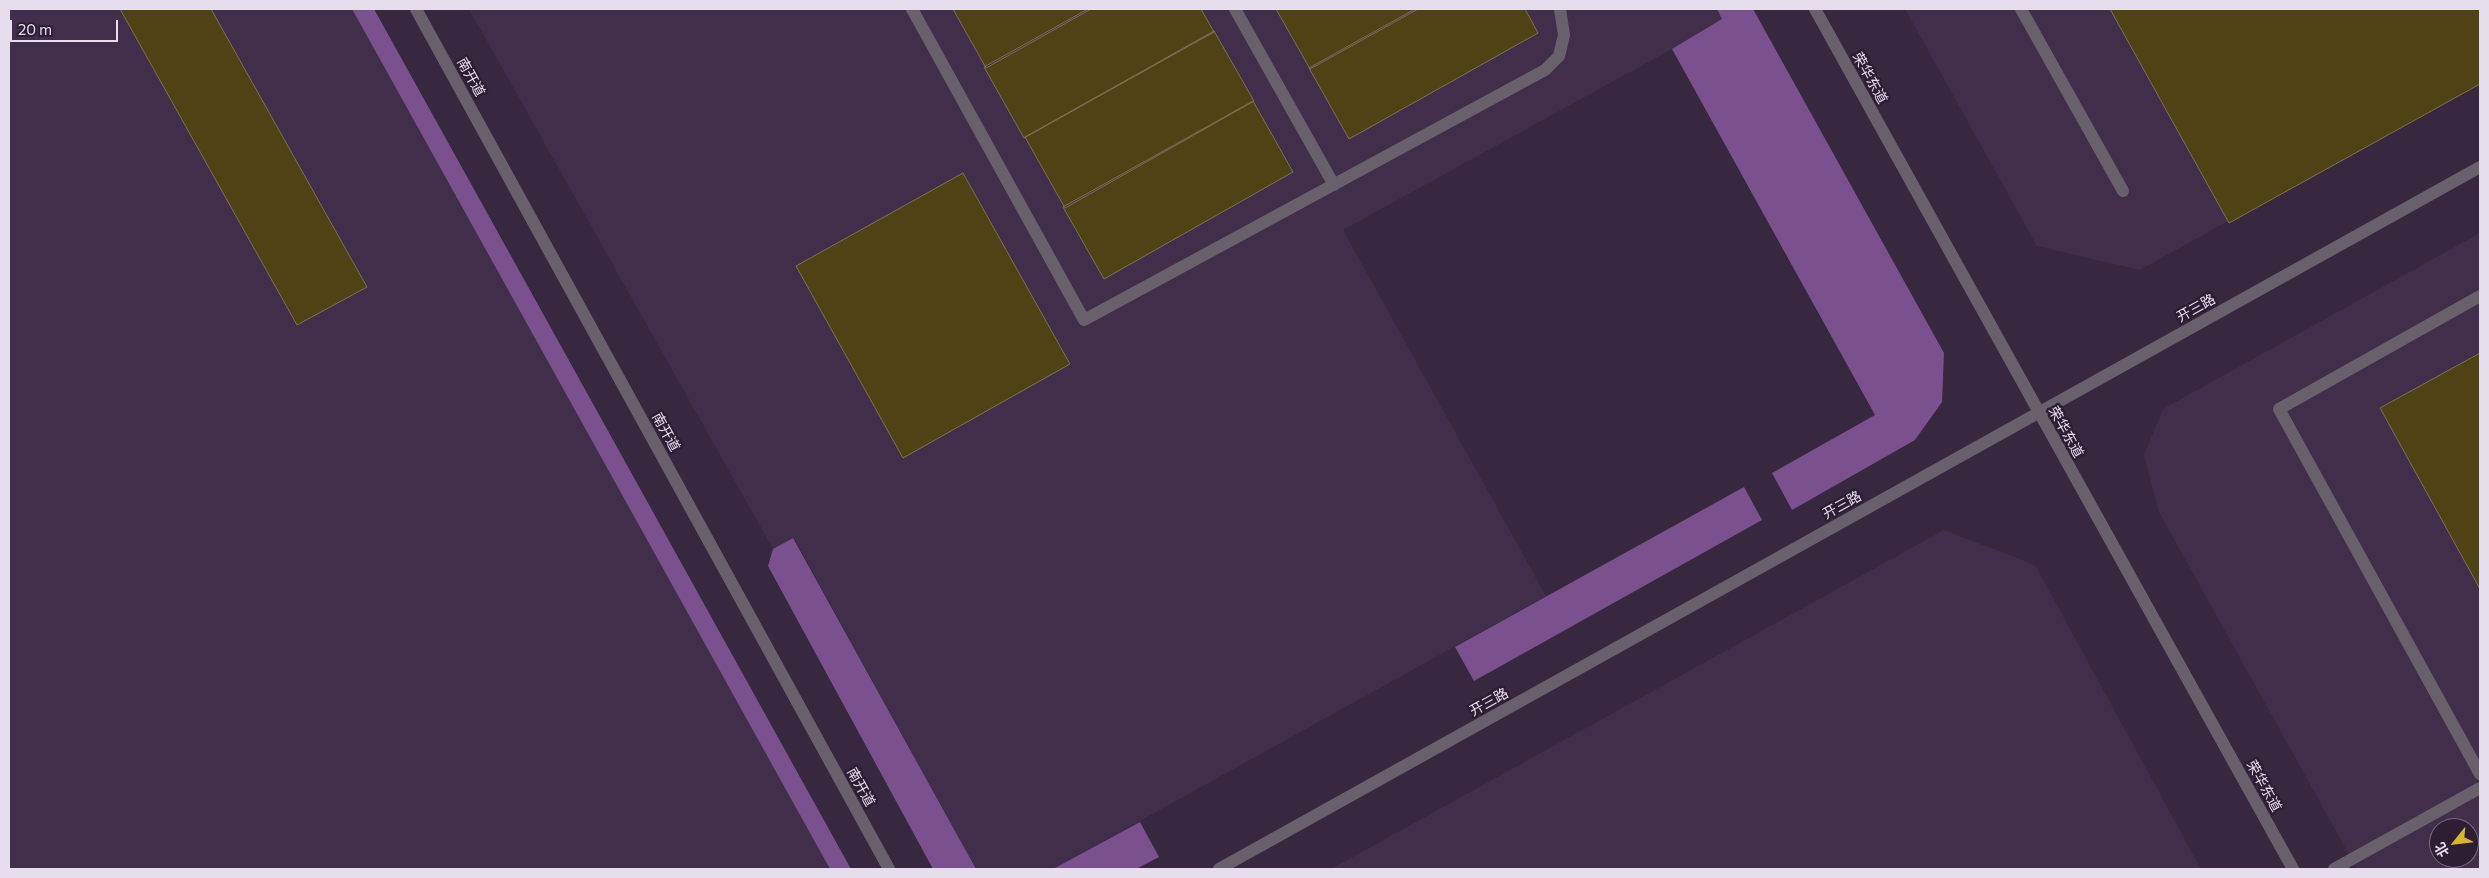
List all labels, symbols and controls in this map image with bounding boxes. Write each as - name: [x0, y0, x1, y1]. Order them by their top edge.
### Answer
- scale bar: [12, 10, 120, 42]
- text: 20 m: [18, 20, 52, 38]
- street label: 荣华东道: [1849, 49, 1891, 107]
- street label: 南开道: [453, 55, 489, 99]
- street label: 开三路: [2174, 290, 2218, 326]
- street label: 荣华东道: [2045, 403, 2087, 461]
- street label: 南开道: [648, 410, 684, 454]
- street label: 开三路: [1820, 487, 1864, 523]
- street label: 开三路: [1467, 684, 1511, 720]
- street label: 荣华东道: [2243, 757, 2285, 815]
- street label: 南开道: [843, 765, 879, 809]
- north arrow: [2429, 818, 2479, 868]
- text: 北: [2430, 840, 2452, 860]

